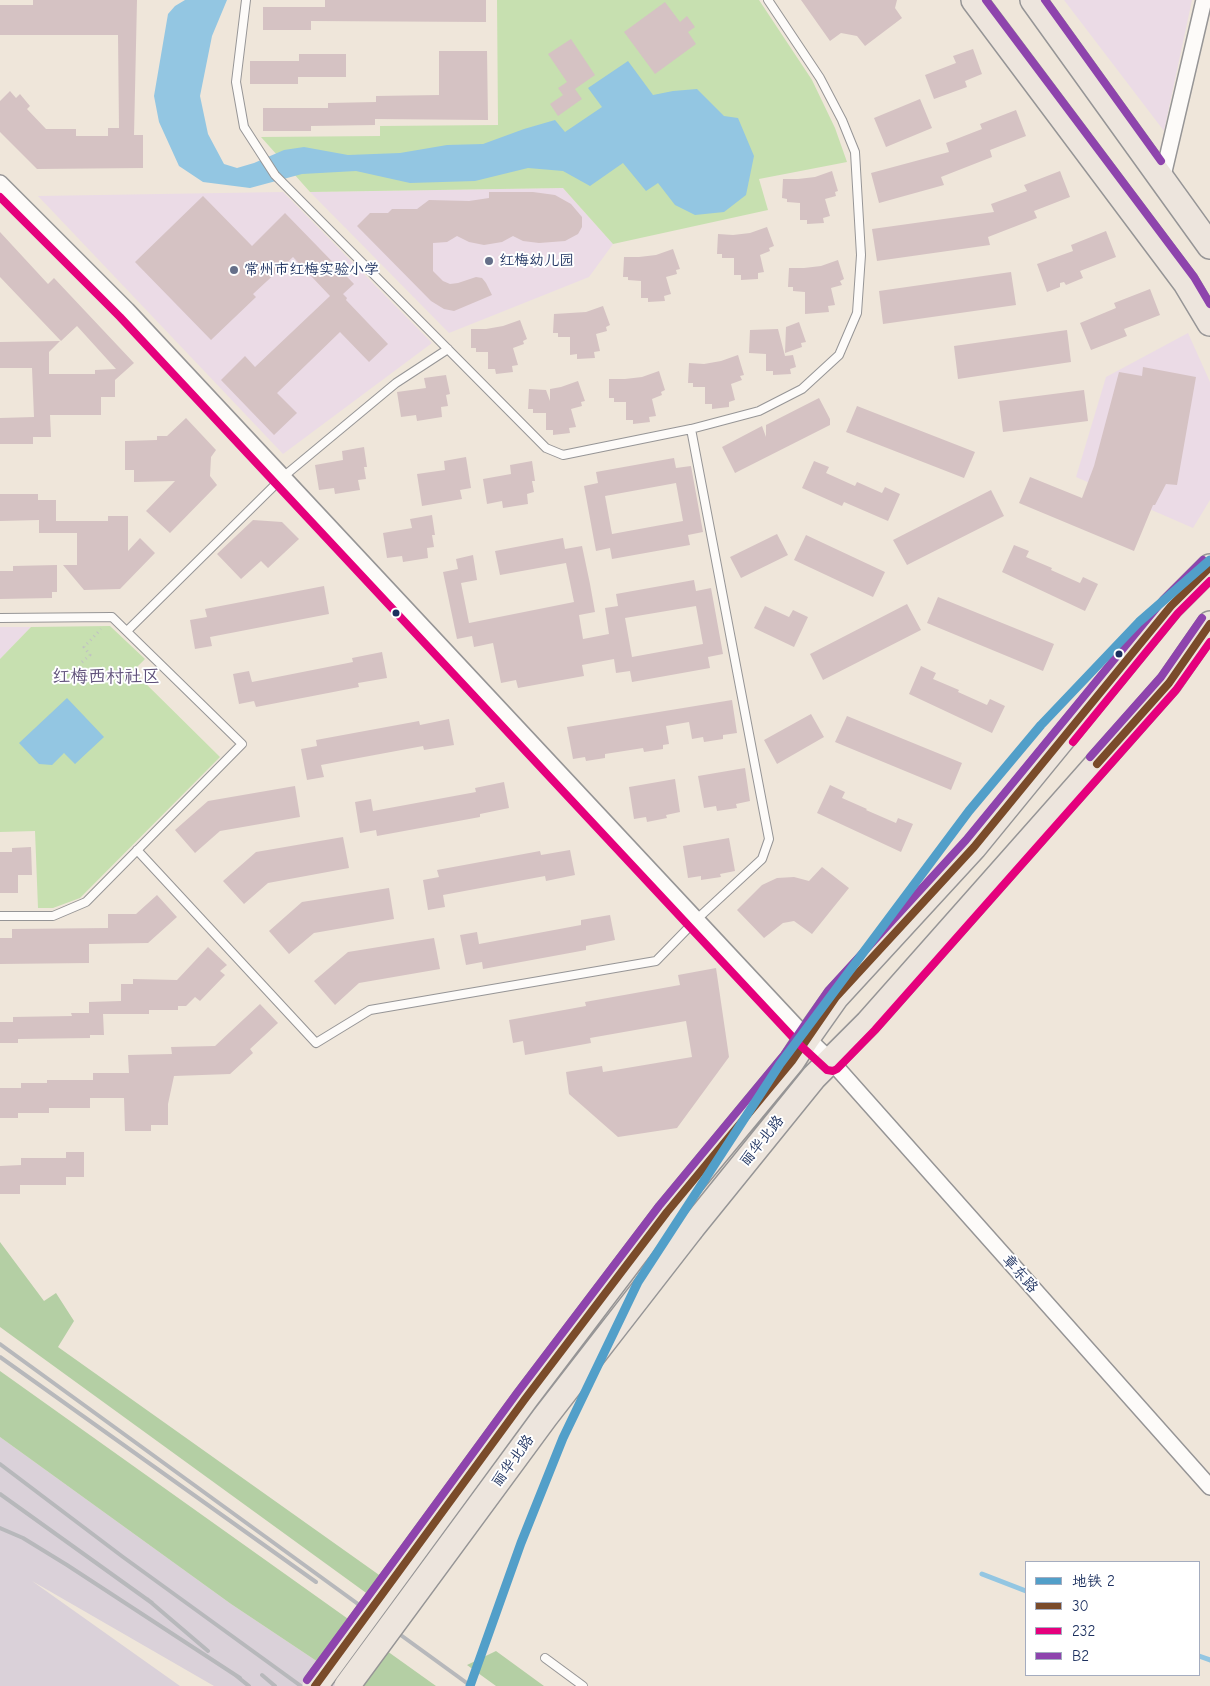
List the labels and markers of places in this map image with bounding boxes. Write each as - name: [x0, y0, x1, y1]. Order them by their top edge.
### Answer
- place label: 红梅幼儿园: [499, 252, 574, 270]
- marker: 红梅幼儿园: [483, 255, 495, 267]
- place label: 常州市红梅实验小学: [244, 261, 379, 279]
- marker: 常州市红梅实验小学: [228, 264, 240, 276]
- unlabelled marker: [391, 608, 401, 618]
- unlabelled marker: [1114, 649, 1124, 659]

